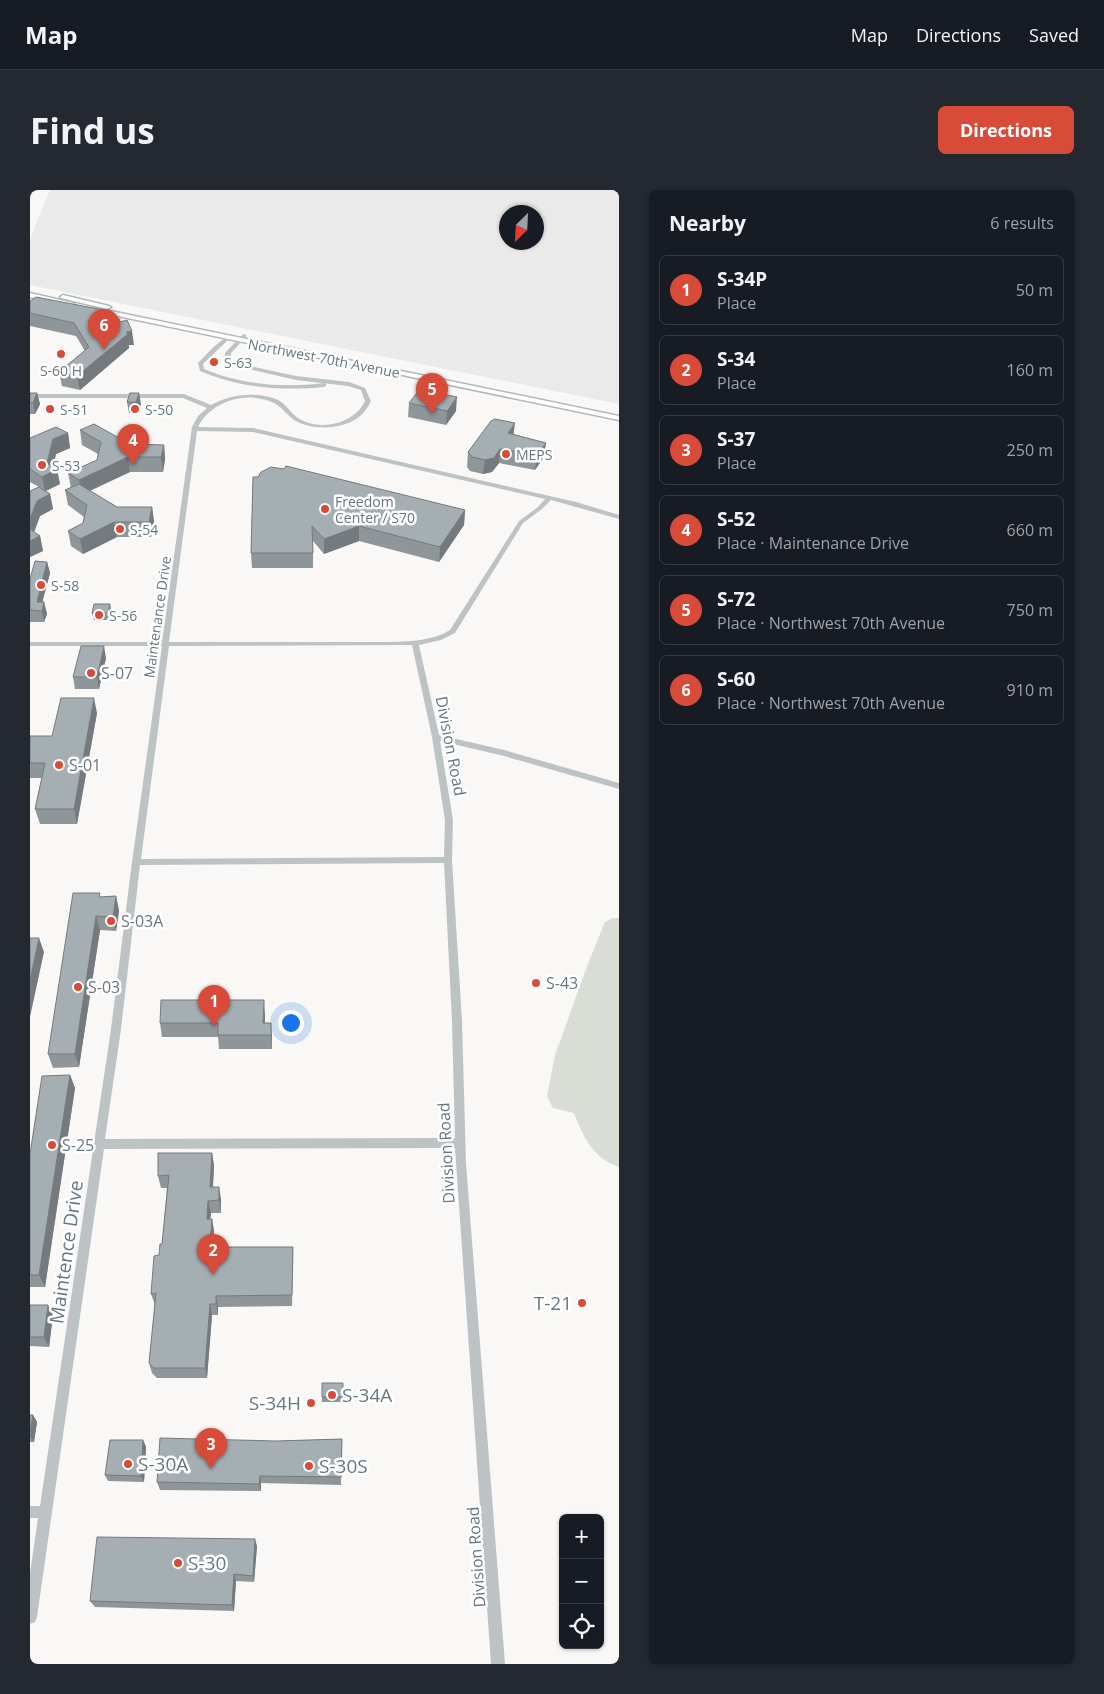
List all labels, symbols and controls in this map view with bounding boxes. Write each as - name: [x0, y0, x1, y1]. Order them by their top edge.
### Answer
- text: Map: [25, 18, 77, 51]
- text: Map: [851, 23, 888, 47]
- text: Directions: [916, 23, 1001, 47]
- text: Saved: [1029, 23, 1079, 47]
- button: Directions: [938, 106, 1074, 154]
- text: Find us: [30, 107, 155, 154]
- north arrow: [499, 205, 544, 250]
- text: Nearby: [669, 209, 746, 237]
- text: 6 results: [990, 212, 1054, 234]
- text: S-34P: [717, 266, 767, 292]
- text: 1: [681, 279, 691, 301]
- text: 50 m: [1016, 279, 1053, 301]
- text: Place: [717, 292, 756, 314]
- pin: 6: [88, 309, 120, 350]
- street label: Northwest 70th Avenue: [246, 334, 402, 382]
- text: S-34: [717, 346, 755, 372]
- marker: S-60 H: [55, 348, 67, 360]
- place label: S-63: [224, 353, 252, 372]
- marker: S-63: [208, 356, 220, 368]
- text: 2: [681, 359, 691, 381]
- text: 160 m: [1007, 359, 1053, 381]
- place label: S-60 H: [40, 361, 82, 380]
- text: Place: [717, 372, 756, 394]
- pin: 5: [416, 373, 448, 414]
- place label: S-51: [60, 400, 88, 419]
- place label: S-50: [145, 400, 173, 419]
- marker: S-51: [44, 403, 56, 415]
- marker: S-50: [129, 403, 141, 415]
- pin: 4: [117, 424, 149, 465]
- text: S-37: [717, 426, 755, 452]
- text: 3: [681, 439, 691, 461]
- text: 250 m: [1007, 439, 1053, 461]
- place label: MEPS: [516, 445, 552, 464]
- marker: MEPS: [500, 448, 512, 460]
- text: Place: [717, 452, 756, 474]
- place label: S-53: [52, 456, 80, 475]
- marker: S-53: [36, 459, 48, 471]
- place label: Freedom Center / S70: [335, 492, 415, 527]
- marker: Freedom Center / S70: [319, 503, 331, 515]
- text: S-52: [717, 506, 755, 532]
- text: 4: [681, 519, 691, 541]
- text: 660 m: [1007, 519, 1053, 541]
- place label: S-54: [130, 520, 158, 539]
- marker: S-54: [114, 523, 126, 535]
- text: Place · Maintenance Drive: [717, 532, 909, 554]
- street label: Maintenance Drive: [139, 555, 175, 679]
- place label: S-58: [51, 576, 79, 595]
- marker: S-58: [35, 579, 47, 591]
- text: S-72: [717, 586, 755, 612]
- text: 5: [681, 599, 691, 621]
- text: 750 m: [1007, 599, 1053, 621]
- place label: S-56: [109, 606, 137, 625]
- marker: S-56: [93, 609, 105, 621]
- text: Place · Northwest 70th Avenue: [717, 612, 945, 634]
- place label: S-07: [101, 662, 133, 684]
- text: S-60: [717, 666, 755, 692]
- marker: S-07: [85, 667, 97, 679]
- text: 6: [681, 679, 691, 701]
- text: 910 m: [1007, 679, 1053, 701]
- text: Place · Northwest 70th Avenue: [717, 692, 945, 714]
- street label: Division Road: [431, 694, 471, 798]
- place label: S-01: [69, 754, 101, 776]
- marker: S-01: [53, 759, 65, 771]
- place label: S-03A: [121, 910, 164, 932]
- marker: S-03A: [105, 915, 117, 927]
- place label: S-43: [546, 972, 578, 994]
- place label: S-03: [88, 976, 120, 998]
- marker: S-43: [530, 977, 542, 989]
- marker: S-03: [72, 981, 84, 993]
- pin: 1: [198, 985, 230, 1026]
- your location: [278, 1010, 304, 1036]
- street label: Division Road: [432, 1102, 460, 1204]
- place label: S-25: [62, 1134, 94, 1156]
- marker: S-25: [46, 1139, 58, 1151]
- street label: Maintence Drive: [43, 1179, 89, 1325]
- pin: 2: [197, 1234, 229, 1275]
- place label: T-21: [534, 1290, 572, 1316]
- marker: T-21: [576, 1297, 588, 1309]
- place label: S-34A: [342, 1382, 392, 1408]
- marker: S-34A: [326, 1389, 338, 1401]
- place label: S-34H: [249, 1390, 301, 1416]
- marker: S-34H: [305, 1397, 317, 1409]
- pin: 3: [195, 1428, 227, 1469]
- place label: S-30A: [138, 1451, 188, 1477]
- place label: S-30S: [319, 1453, 368, 1479]
- marker: S-30A: [122, 1458, 134, 1470]
- marker: S-30S: [303, 1460, 315, 1472]
- street label: Division Road: [461, 1506, 491, 1608]
- map controls: [559, 1514, 604, 1649]
- button: +: [559, 1514, 604, 1559]
- place label: S-30: [188, 1550, 226, 1576]
- marker: S-30: [172, 1557, 184, 1569]
- button: −: [559, 1559, 604, 1604]
- button: locate: [559, 1604, 604, 1649]

